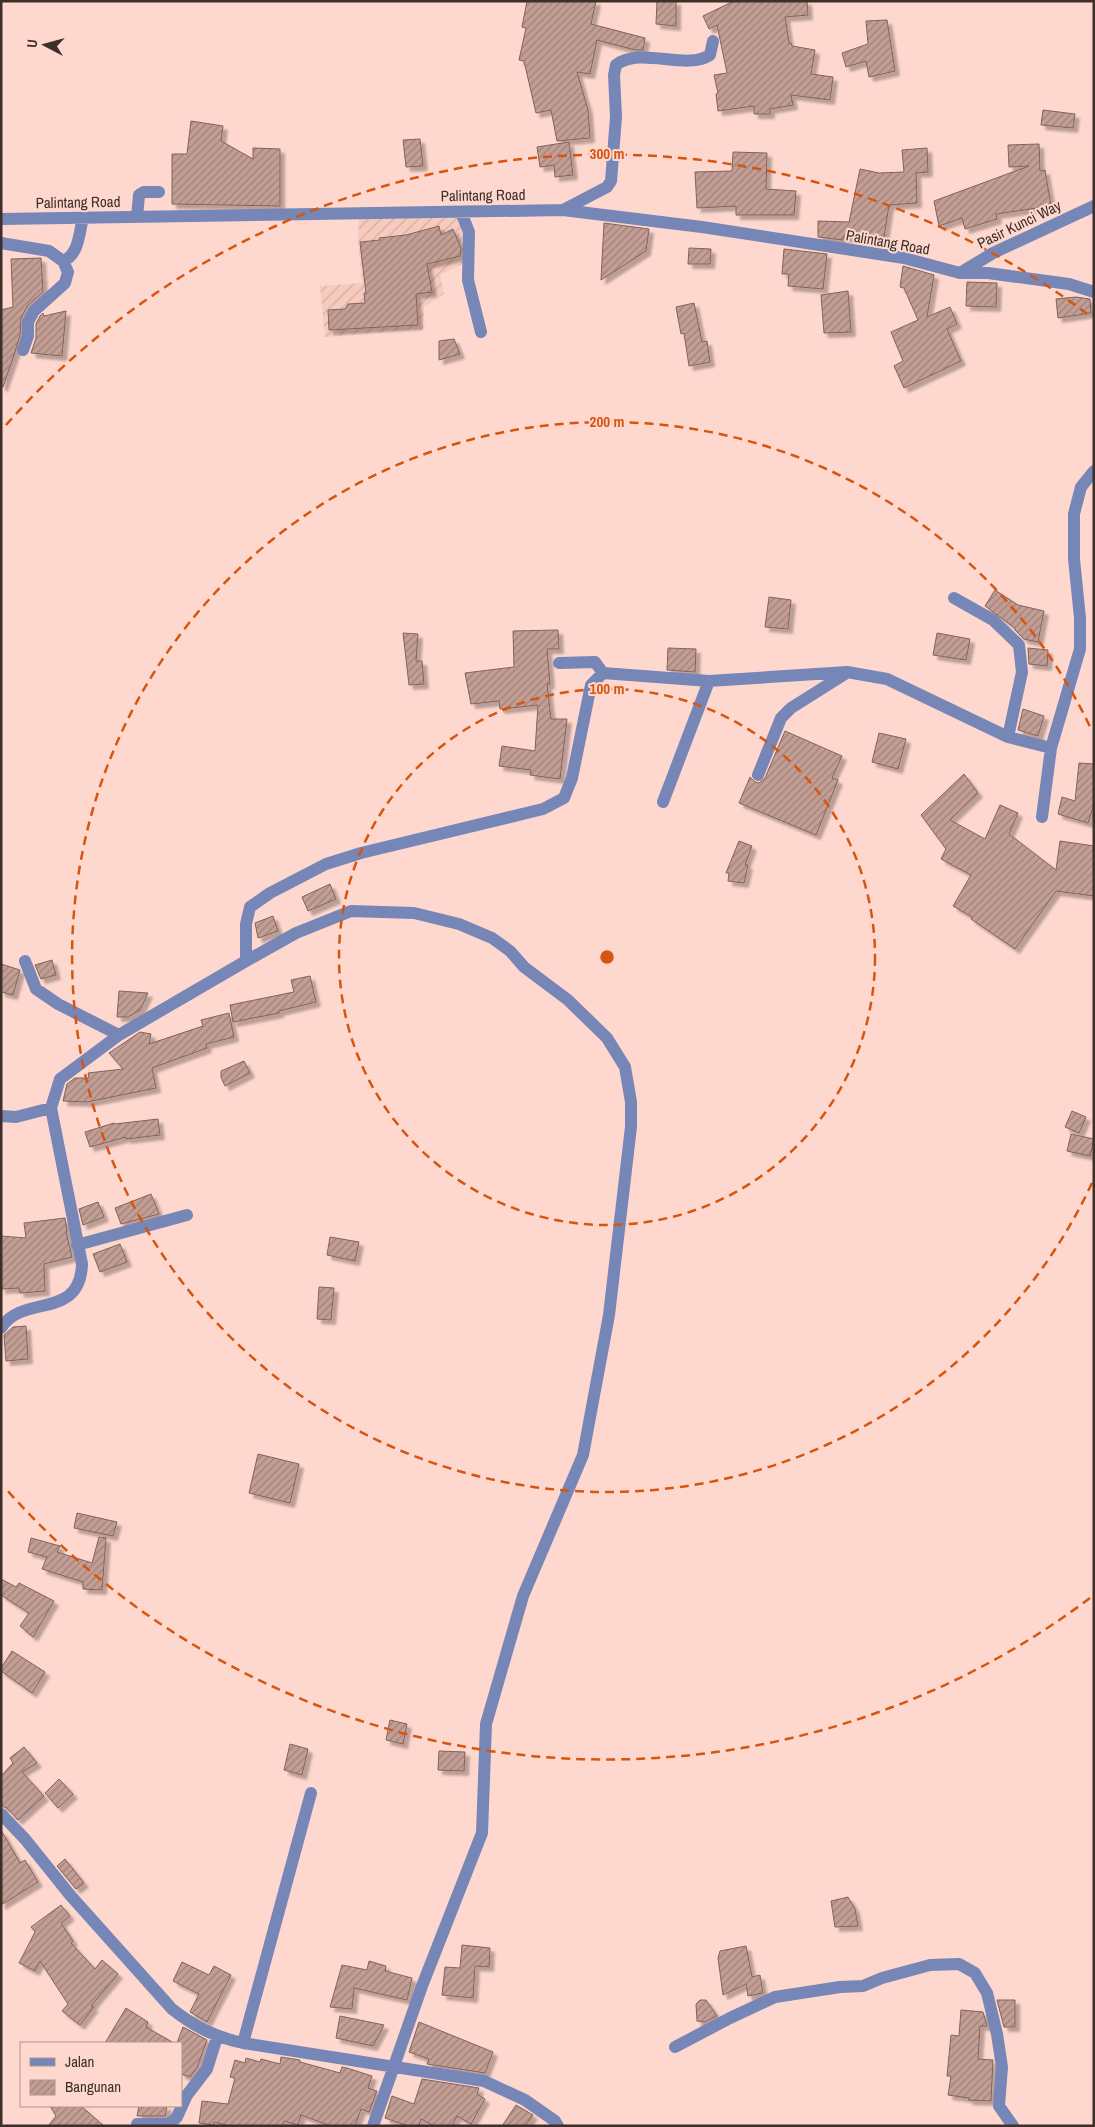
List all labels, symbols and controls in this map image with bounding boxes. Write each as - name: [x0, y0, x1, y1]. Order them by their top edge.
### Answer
- north arrow: [20, 20, 70, 70]
- text: U: [23, 39, 41, 49]
- text: 300 m: [590, 143, 624, 164]
- street label: Palintang Road: [440, 184, 526, 206]
- street label: Palintang Road: [35, 191, 121, 213]
- street label: Pasir Kunci Way: [973, 194, 1065, 253]
- street label: Palintang Road: [844, 224, 932, 260]
- text: 200 m: [590, 411, 624, 432]
- text: 100 m: [590, 678, 624, 699]
- centre of rings: [598, 948, 616, 966]
- legend: [20, 2042, 182, 2107]
- text: Jalan: [65, 2051, 94, 2072]
- text: Bangunan: [65, 2076, 121, 2097]

